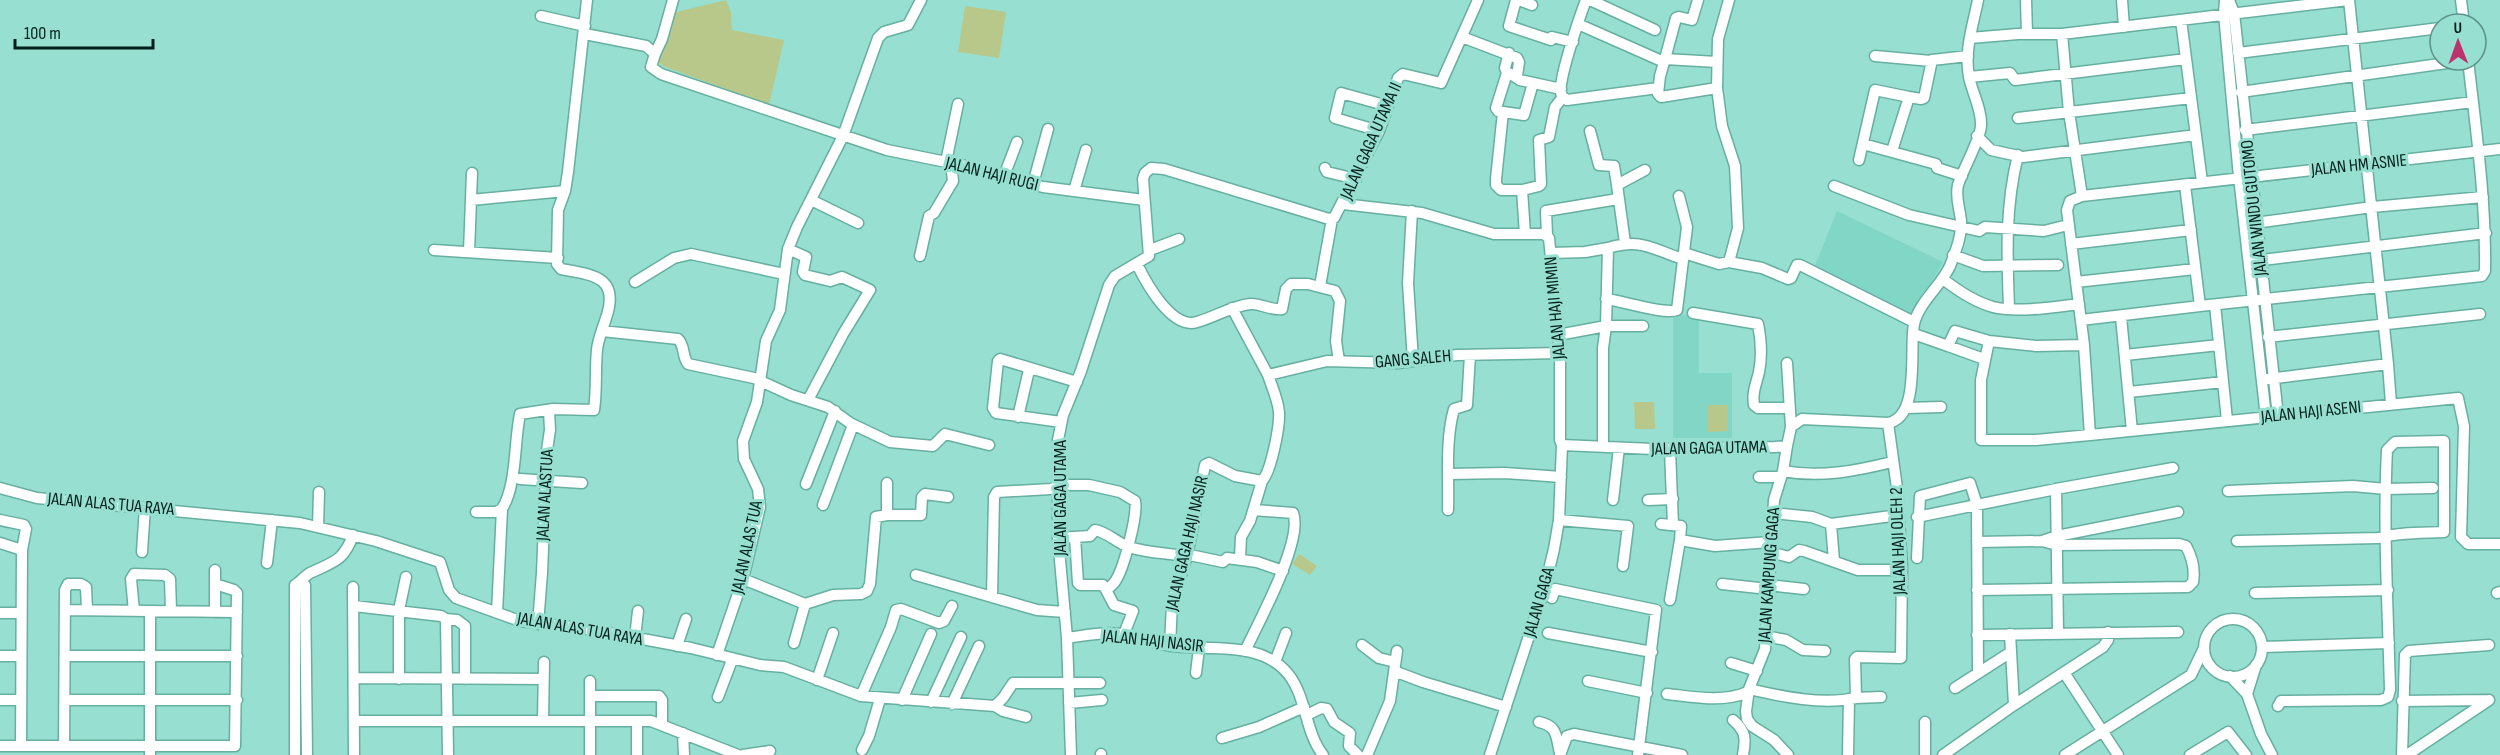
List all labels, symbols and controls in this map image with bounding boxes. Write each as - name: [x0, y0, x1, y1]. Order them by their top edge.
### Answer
- scale bar: [15, 12, 153, 50]
- north arrow: [2428, 12, 2488, 72]
- text: U: [2453, 19, 2462, 38]
- text: 100 m: [24, 23, 61, 44]
- street label: JALAN GAGA UTAMA II: [1335, 79, 1406, 204]
- street label: JALAN WINDU GUTOMO: [2236, 139, 2272, 278]
- street label: JALAN HM ASNIE: [2309, 150, 2408, 181]
- street label: JALAN HAJI RUGI: [942, 152, 1041, 196]
- street label: JALAN HAJI MIMIN: [1540, 256, 1570, 361]
- street label: GANG SALEH: [1374, 345, 1452, 373]
- street label: JALAN HAJI ASENI: [2259, 396, 2362, 428]
- street label: JALAN GAGA UTAMA: [1650, 436, 1767, 460]
- street label: JALAN GAGA UTAMA: [1050, 440, 1071, 557]
- street label: JALAN ALASTUA: [532, 448, 558, 542]
- street label: JALAN GAGA HAJI NASIR: [1161, 473, 1213, 614]
- street label: JALAN HAJI OLEH 2: [1886, 487, 1910, 596]
- street label: JALAN ALAS TUA RAYA: [46, 488, 175, 520]
- street label: JALAN ALAS TUA: [727, 498, 767, 596]
- street label: JALAN KAMPUNG GAGA: [1754, 506, 1784, 644]
- street label: JALAN GAGA: [1519, 565, 1559, 640]
- street label: JALAN ALAS TUA RAYA: [515, 607, 645, 650]
- street label: JALAN HAJI NASIR: [1100, 625, 1205, 657]

